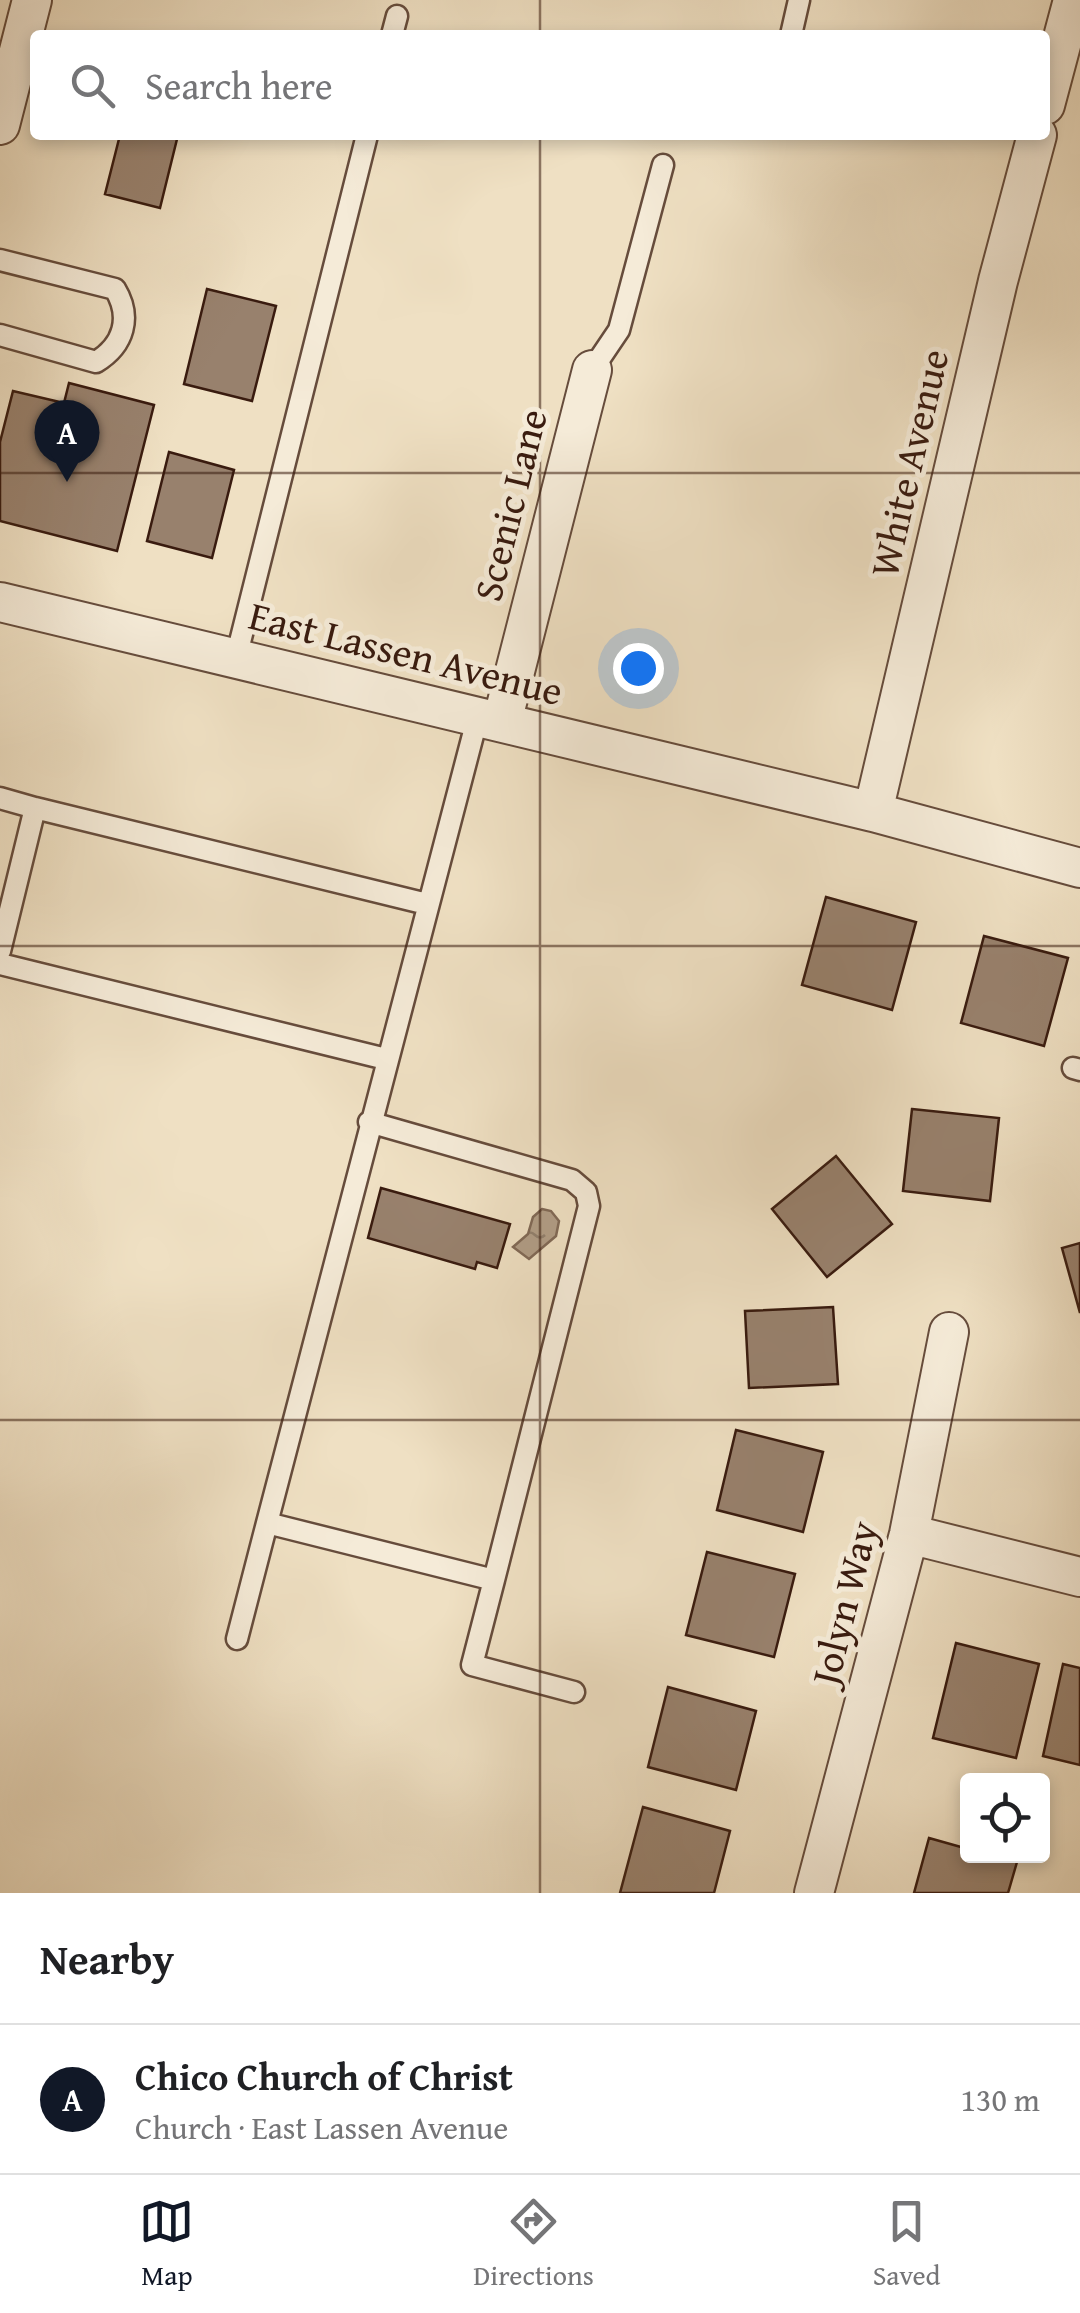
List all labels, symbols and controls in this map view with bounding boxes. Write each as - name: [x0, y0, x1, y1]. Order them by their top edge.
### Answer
- search box: [30, 30, 1050, 140]
- text: Search here: [145, 57, 333, 113]
- icon: search: [65, 58, 120, 113]
- street label: White Avenue: [854, 343, 963, 583]
- pin: A: [34, 400, 100, 482]
- street label: Scenic Lane: [457, 403, 562, 607]
- street label: East Lassen Avenue: [243, 585, 569, 720]
- your location: [613, 643, 664, 694]
- street label: Jolyn Way: [794, 1515, 892, 1696]
- map controls: [960, 1773, 1050, 1863]
- button: locate: [960, 1773, 1050, 1863]
- text: Nearby: [40, 1928, 174, 1989]
- text: Chico Church of Christ: [135, 2048, 513, 2104]
- text: A: [62, 2076, 83, 2123]
- text: 130 m: [961, 2076, 1040, 2123]
- text: Church · East Lassen Avenue: [135, 2104, 508, 2151]
- tab: Map: [139, 2194, 194, 2295]
- tab: Directions: [473, 2194, 594, 2295]
- tab: Saved: [873, 2194, 941, 2295]

